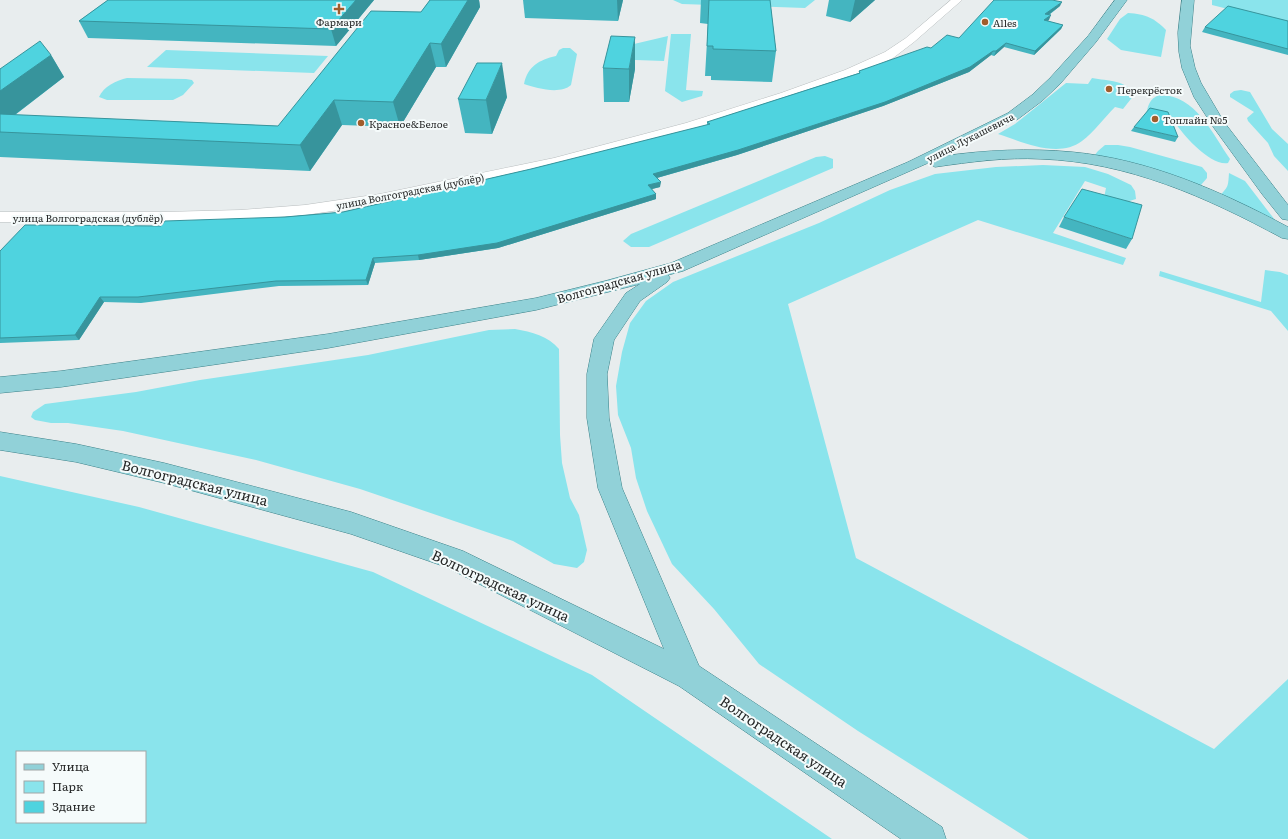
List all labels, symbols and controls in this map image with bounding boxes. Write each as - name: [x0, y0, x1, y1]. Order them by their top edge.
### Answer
- marker: Фармари: [334, 4, 344, 14]
- place label: Фармари: [316, 14, 362, 29]
- place label: Alles: [993, 15, 1017, 30]
- marker: Alles: [980, 17, 990, 27]
- place label: Перекрёсток: [1117, 82, 1182, 97]
- marker: Перекрёсток: [1104, 84, 1114, 94]
- street label: улица Лукашевича: [924, 108, 1017, 166]
- place label: Топлайн №5: [1163, 112, 1227, 127]
- marker: Топлайн №5: [1150, 114, 1160, 124]
- place label: Красное&Белое: [369, 116, 448, 131]
- marker: Красное&Белое: [356, 118, 366, 128]
- street label: улица Волгоградская (дублёр): [335, 169, 485, 213]
- street label: улица Волгоградская (дублёр): [13, 210, 163, 225]
- street label: Волгоградская улица: [555, 254, 684, 307]
- street label: Волгоградская улица: [120, 454, 271, 510]
- street label: Волгоградская улица: [429, 544, 574, 626]
- street label: Волгоградская улица: [716, 691, 852, 791]
- legend: [16, 751, 146, 823]
- text: Улица: [52, 757, 90, 775]
- text: Парк: [52, 777, 83, 795]
- text: Здание: [52, 797, 95, 815]

